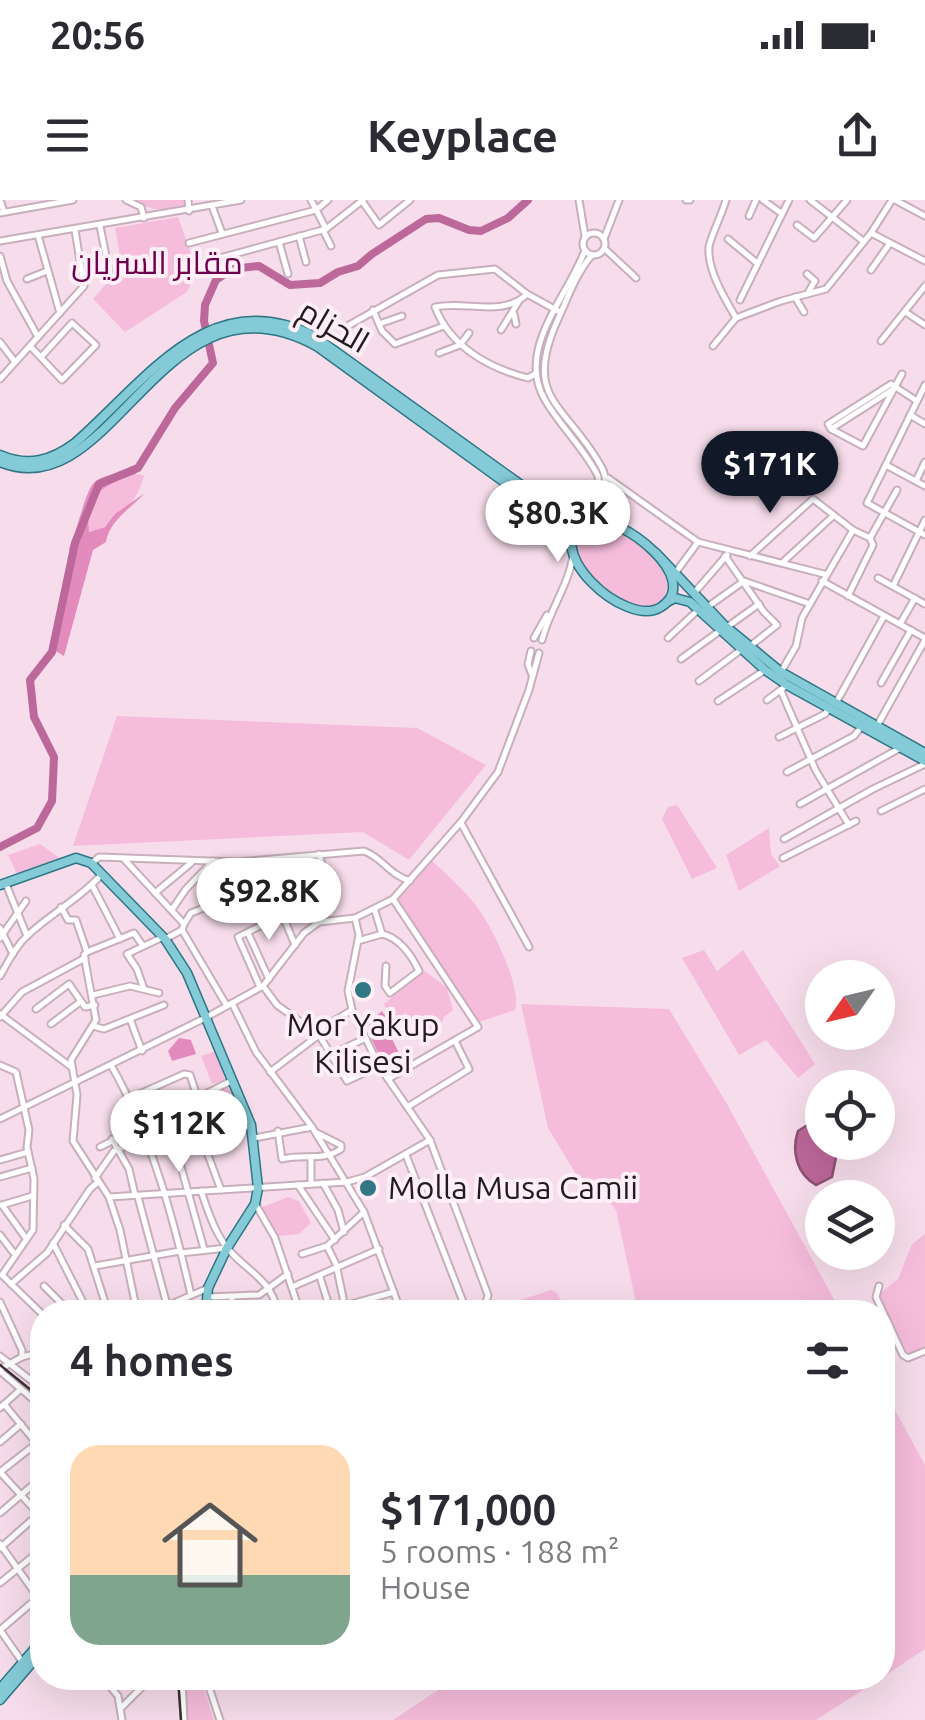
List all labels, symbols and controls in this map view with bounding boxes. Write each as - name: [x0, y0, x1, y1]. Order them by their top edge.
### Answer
- text: 20:56: [50, 14, 145, 56]
- icon: menu: [40, 108, 95, 163]
- icon: share: [830, 108, 885, 163]
- text: Keyplace: [367, 110, 558, 161]
- park label: مقابر السريان: [71, 244, 243, 282]
- street label: الحزام: [291, 291, 376, 364]
- pin: $171K: [700, 431, 840, 516]
- text: $171K: [723, 445, 817, 481]
- pin: $80.3K: [477, 480, 639, 565]
- text: $80.3K: [507, 494, 609, 530]
- pin: $92.8K: [188, 858, 350, 943]
- text: $92.8K: [218, 872, 320, 908]
- north arrow: [805, 960, 895, 1050]
- map controls: [805, 960, 895, 1270]
- marker: Mor Yakup Kilisesi: [352, 979, 374, 1001]
- place label: Mor Yakup Kilisesi: [287, 1006, 439, 1079]
- button: locate: [805, 1070, 895, 1160]
- pin: $112K: [109, 1090, 249, 1175]
- text: $112K: [132, 1104, 226, 1140]
- place label: Molla Musa Camii: [388, 1169, 638, 1205]
- marker: Molla Musa Camii: [357, 1177, 379, 1199]
- button: layers: [805, 1180, 895, 1270]
- icon: filters: [800, 1333, 855, 1388]
- text: 4 homes: [70, 1337, 234, 1384]
- icon: home: [150, 1485, 270, 1605]
- text: $171,000: [380, 1486, 556, 1533]
- text: 5 rooms · 188 m²: [380, 1533, 620, 1569]
- text: House: [380, 1569, 471, 1605]

